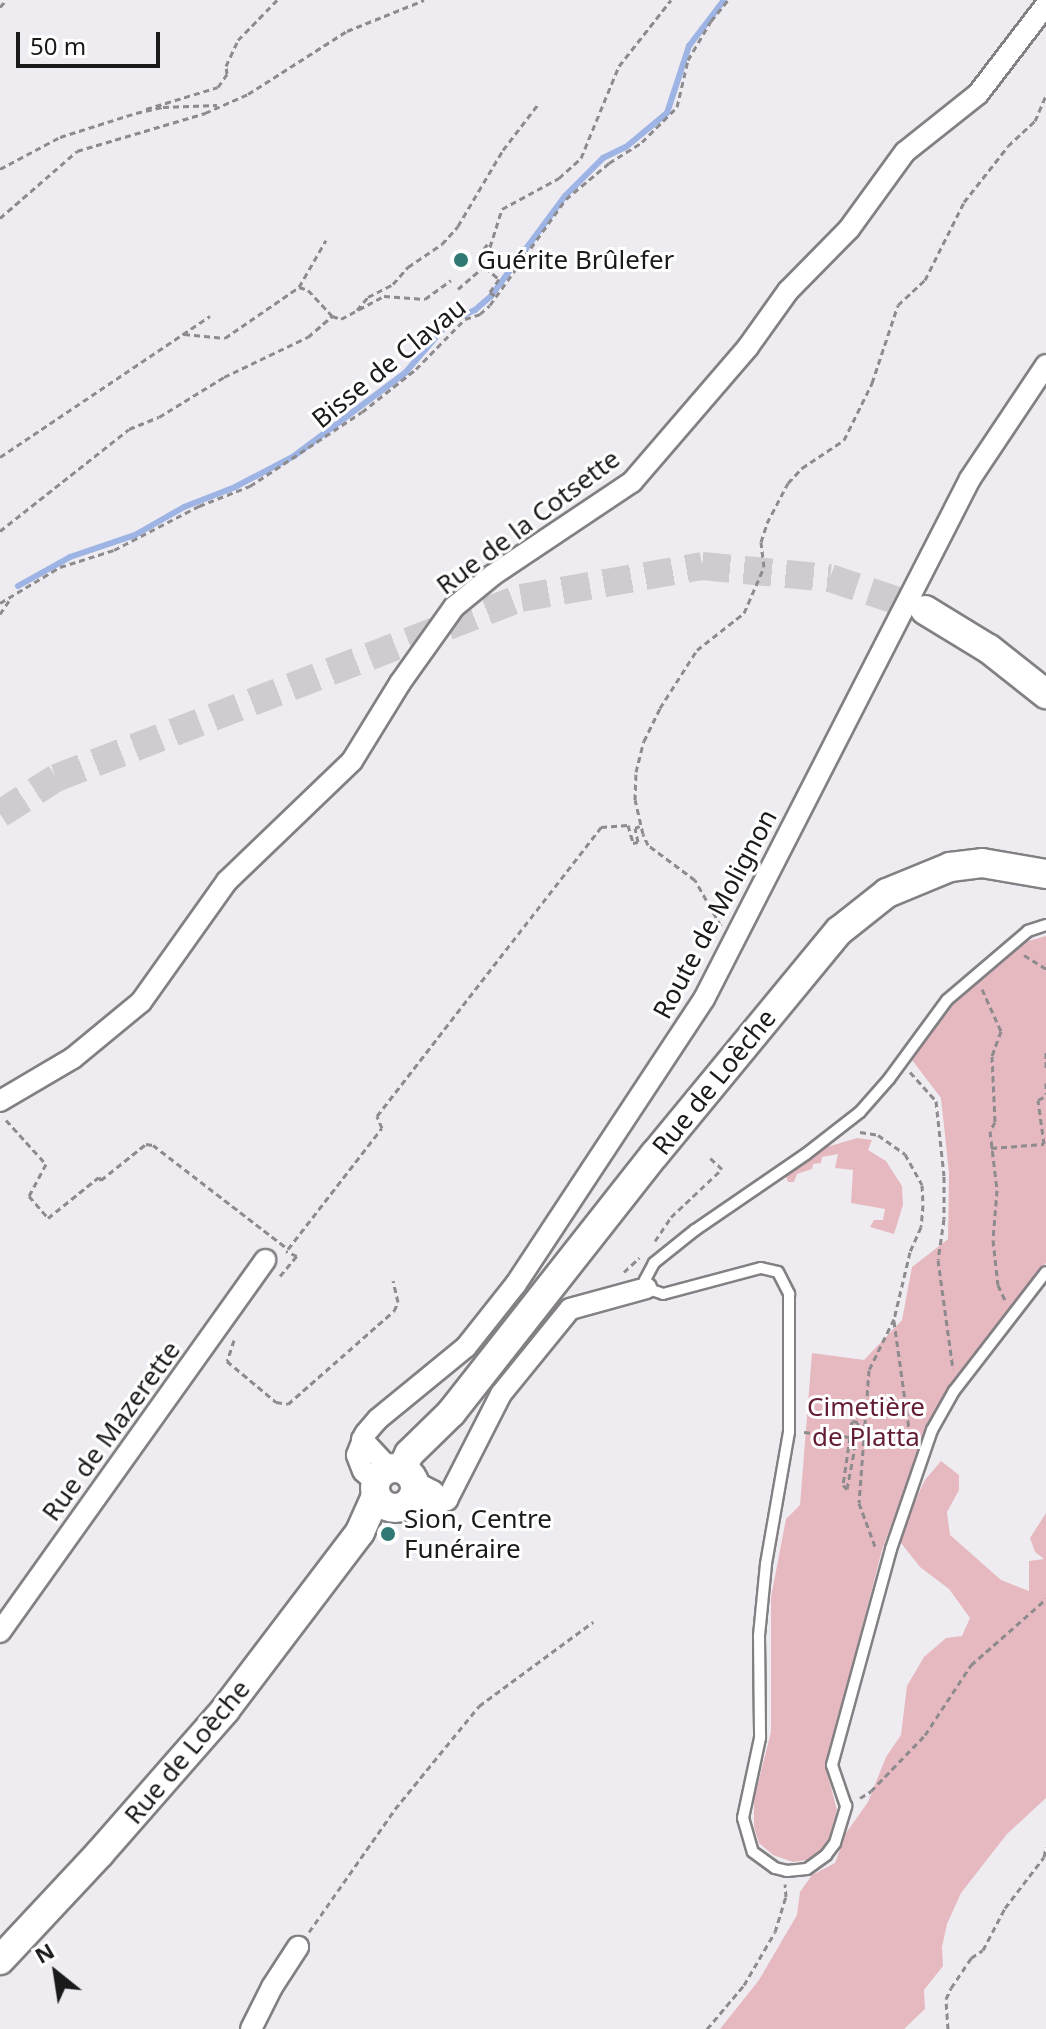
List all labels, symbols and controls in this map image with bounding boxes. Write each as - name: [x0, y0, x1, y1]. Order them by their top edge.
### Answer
- scale bar: [20, 16, 164, 66]
- text: 50 m: [30, 29, 86, 62]
- place label: Guérite Brûlefer: [477, 244, 674, 276]
- marker: Guérite Brûlefer: [452, 251, 470, 269]
- street label: Bisse de Clavau: [306, 291, 472, 435]
- street label: Rue de la Cotsette: [430, 443, 626, 601]
- street label: Route de Molignon: [647, 804, 783, 1024]
- street label: Rue de Loèche: [646, 1003, 782, 1161]
- street label: Rue de Mazerette: [35, 1335, 187, 1527]
- park label: Cimetière de Platta: [807, 1391, 925, 1452]
- place label: Sion, Centre Funéraire: [404, 1503, 552, 1564]
- marker: Sion, Centre Funéraire: [379, 1525, 397, 1543]
- street label: Rue de Loèche: [118, 1674, 256, 1830]
- north arrow: [16, 1933, 96, 2013]
- text: N: [29, 1935, 59, 1970]

